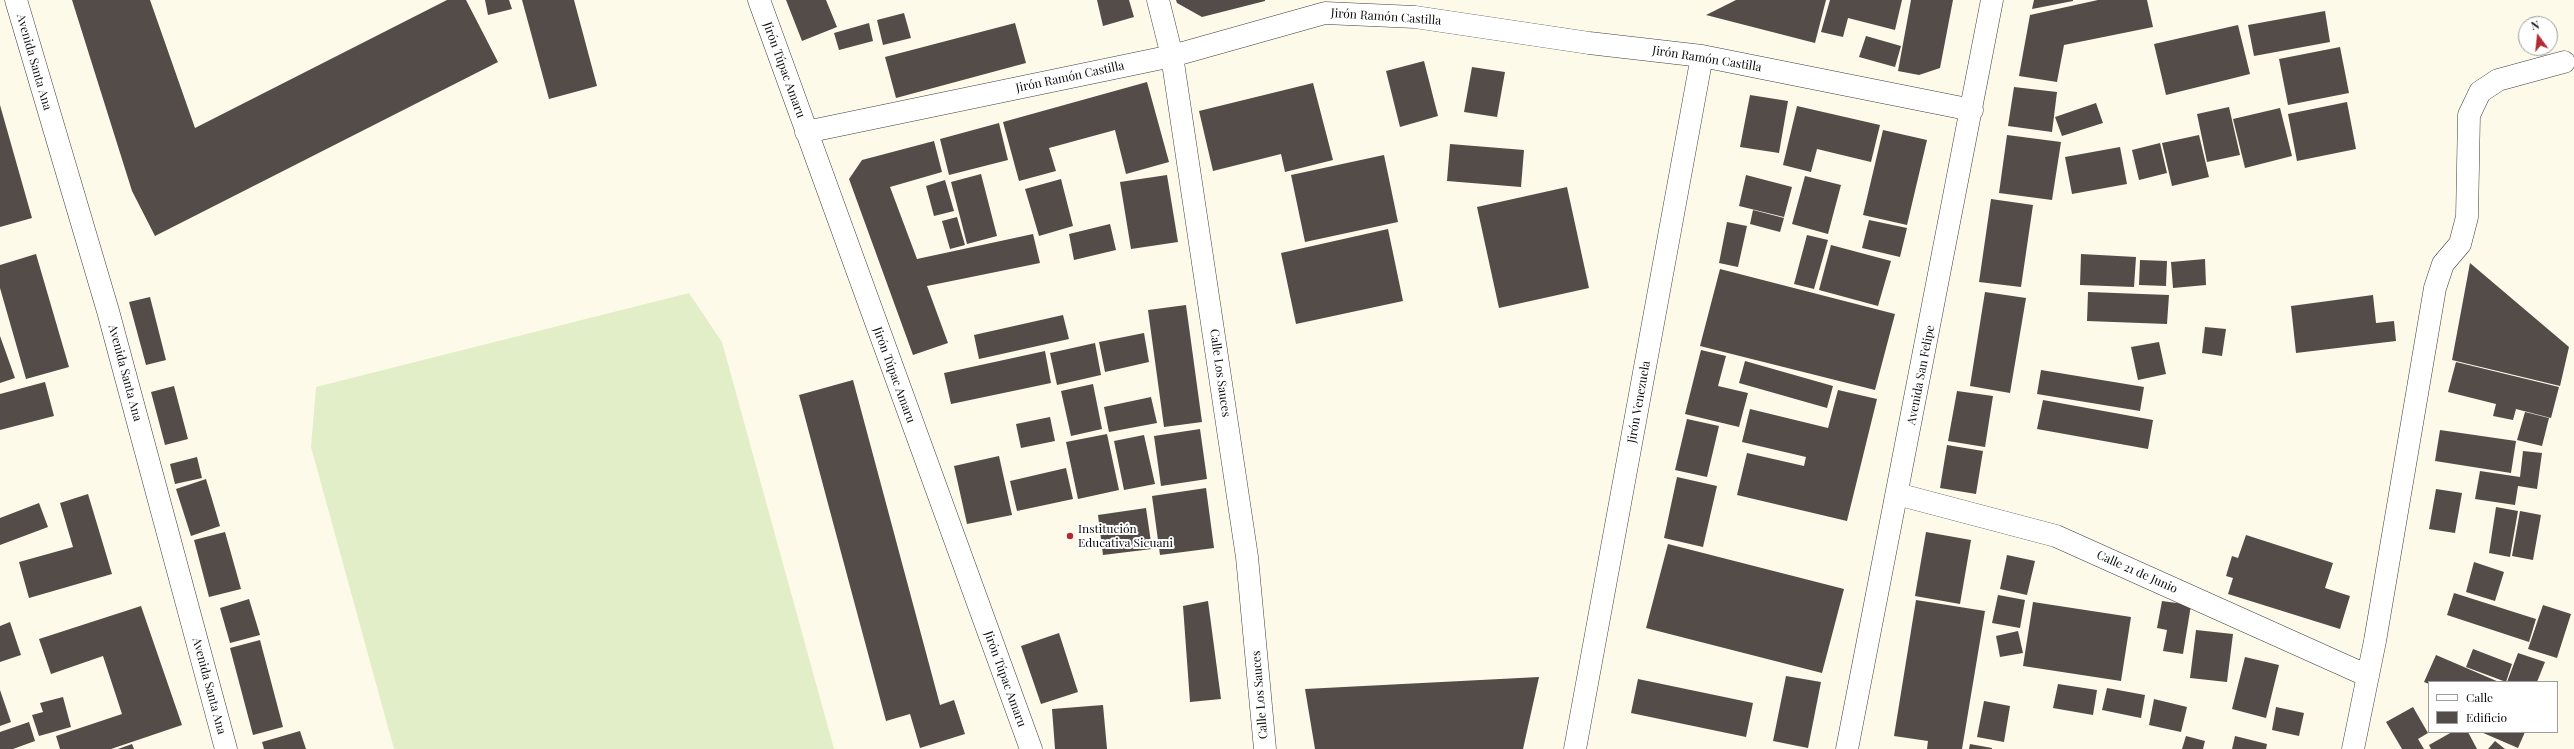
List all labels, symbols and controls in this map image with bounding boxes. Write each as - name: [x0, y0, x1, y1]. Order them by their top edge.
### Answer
- street label: Jirón Ramón Castilla: [1330, 6, 1442, 28]
- street label: Avenida Santa Ana: [13, 12, 55, 112]
- north arrow: [2518, 16, 2558, 56]
- text: N: [2529, 17, 2541, 33]
- street label: Jirón Túpac Amaru: [760, 20, 808, 120]
- street label: Jirón Ramón Castilla: [1651, 43, 1763, 75]
- street label: Jirón Ramón Castilla: [1014, 58, 1126, 96]
- street label: Avenida Santa Ana: [105, 323, 145, 423]
- street label: Avenida San Felipe: [1904, 324, 1938, 426]
- street label: Jirón Túpac Amaru: [870, 325, 918, 425]
- street label: Calle Los Sauces: [1207, 328, 1233, 418]
- street label: Jirón Venezuela: [1625, 360, 1653, 444]
- place label: Institución Educativa Sicuani: [1078, 522, 1173, 550]
- marker: Institución Educativa Sicuani: [1065, 531, 1075, 541]
- street label: Calle 21 de Junio: [2094, 548, 2180, 596]
- street label: Jirón Túpac Amaru: [981, 629, 1029, 729]
- street label: Avenida Santa Ana: [189, 636, 229, 736]
- street label: Calle Los Sauces: [1249, 650, 1271, 740]
- legend: [2428, 681, 2558, 733]
- text: Calle: [2466, 689, 2493, 705]
- text: Edificio: [2466, 709, 2507, 725]

